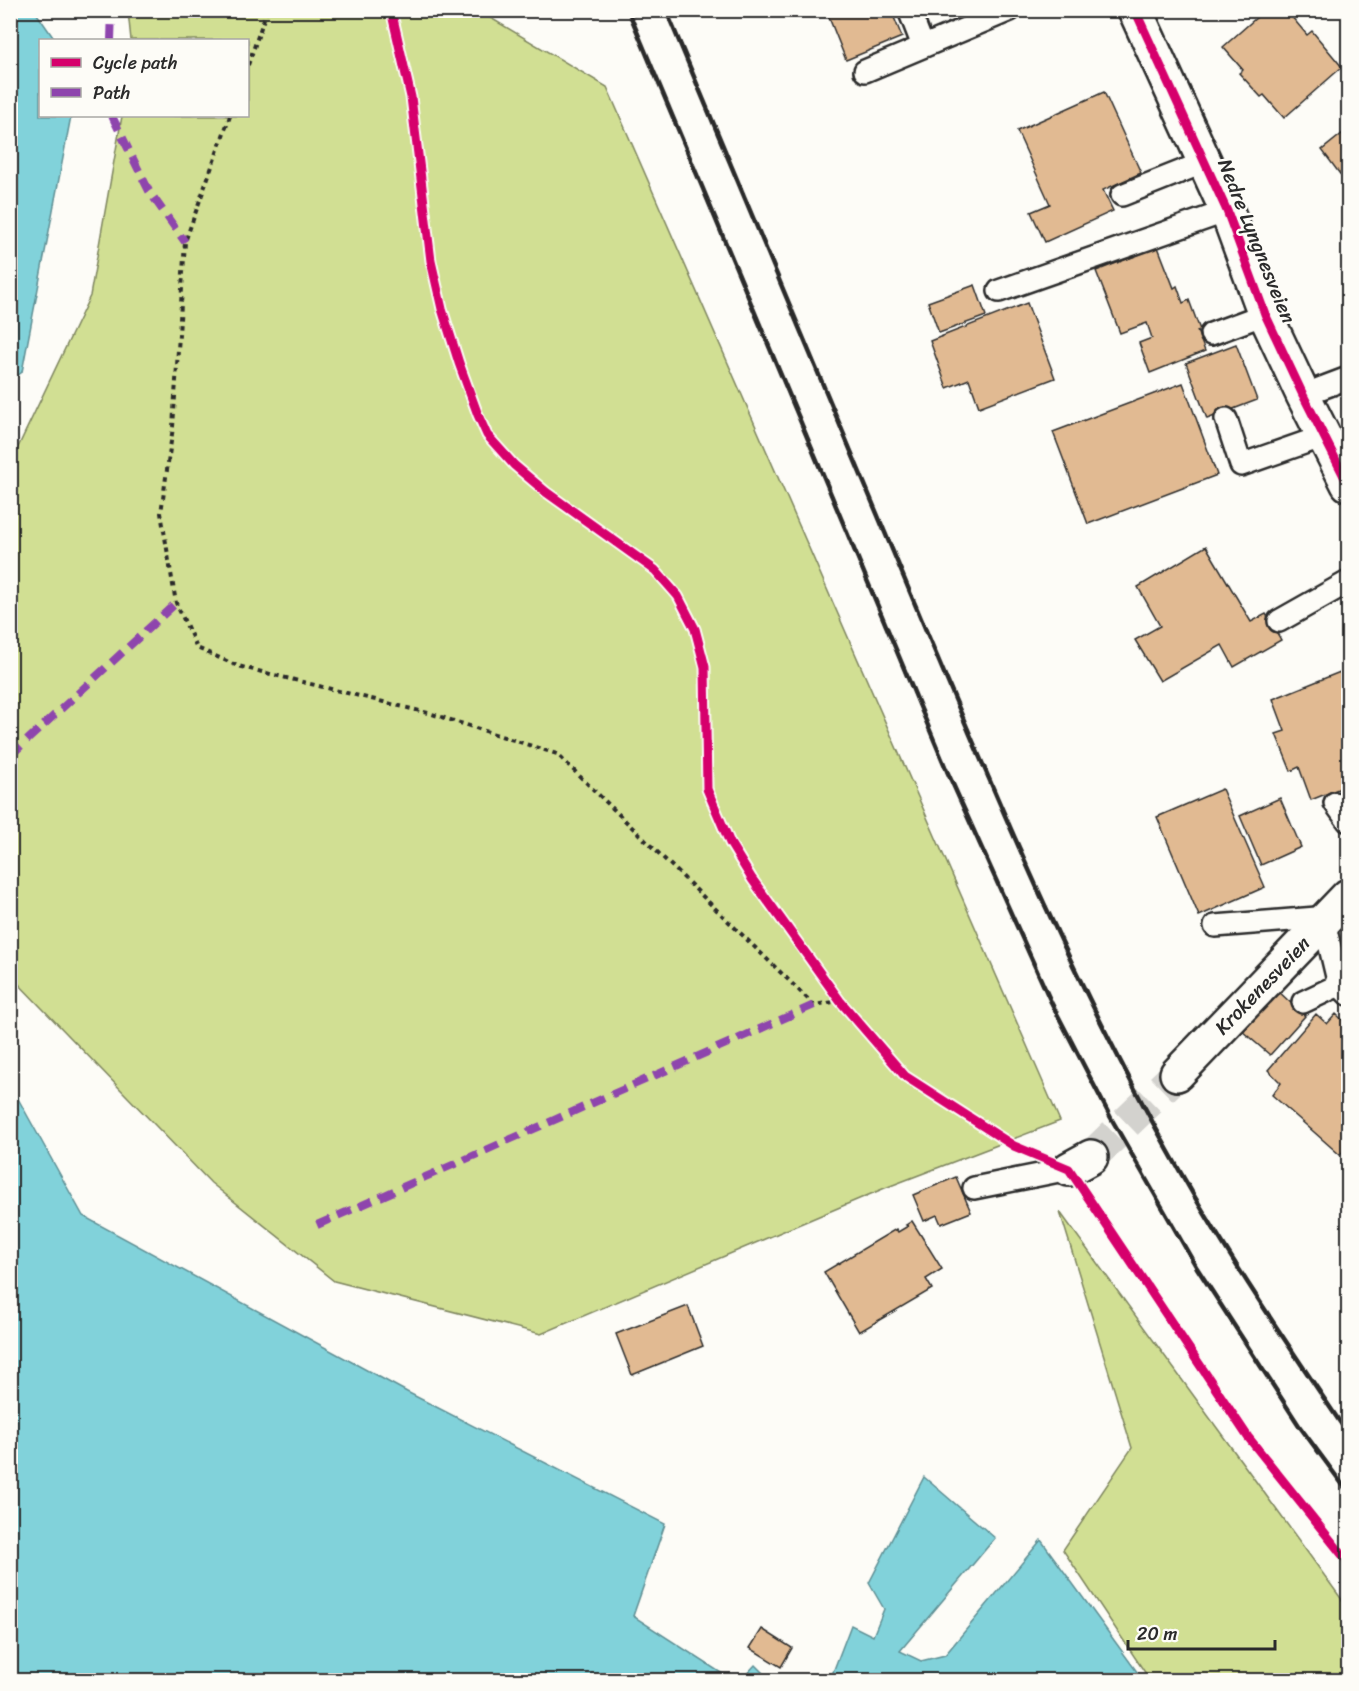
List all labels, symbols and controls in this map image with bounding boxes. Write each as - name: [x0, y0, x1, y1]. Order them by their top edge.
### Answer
- legend: [39, 39, 249, 117]
- text: Cycle path: [93, 47, 177, 79]
- text: Path: [93, 77, 130, 109]
- street label: Nedre Lyngnesveien: [1207, 153, 1306, 329]
- street label: Krokenesveien: [1206, 928, 1319, 1043]
- scale bar: [1128, 1613, 1275, 1651]
- text: 20 m: [1137, 1618, 1177, 1650]

